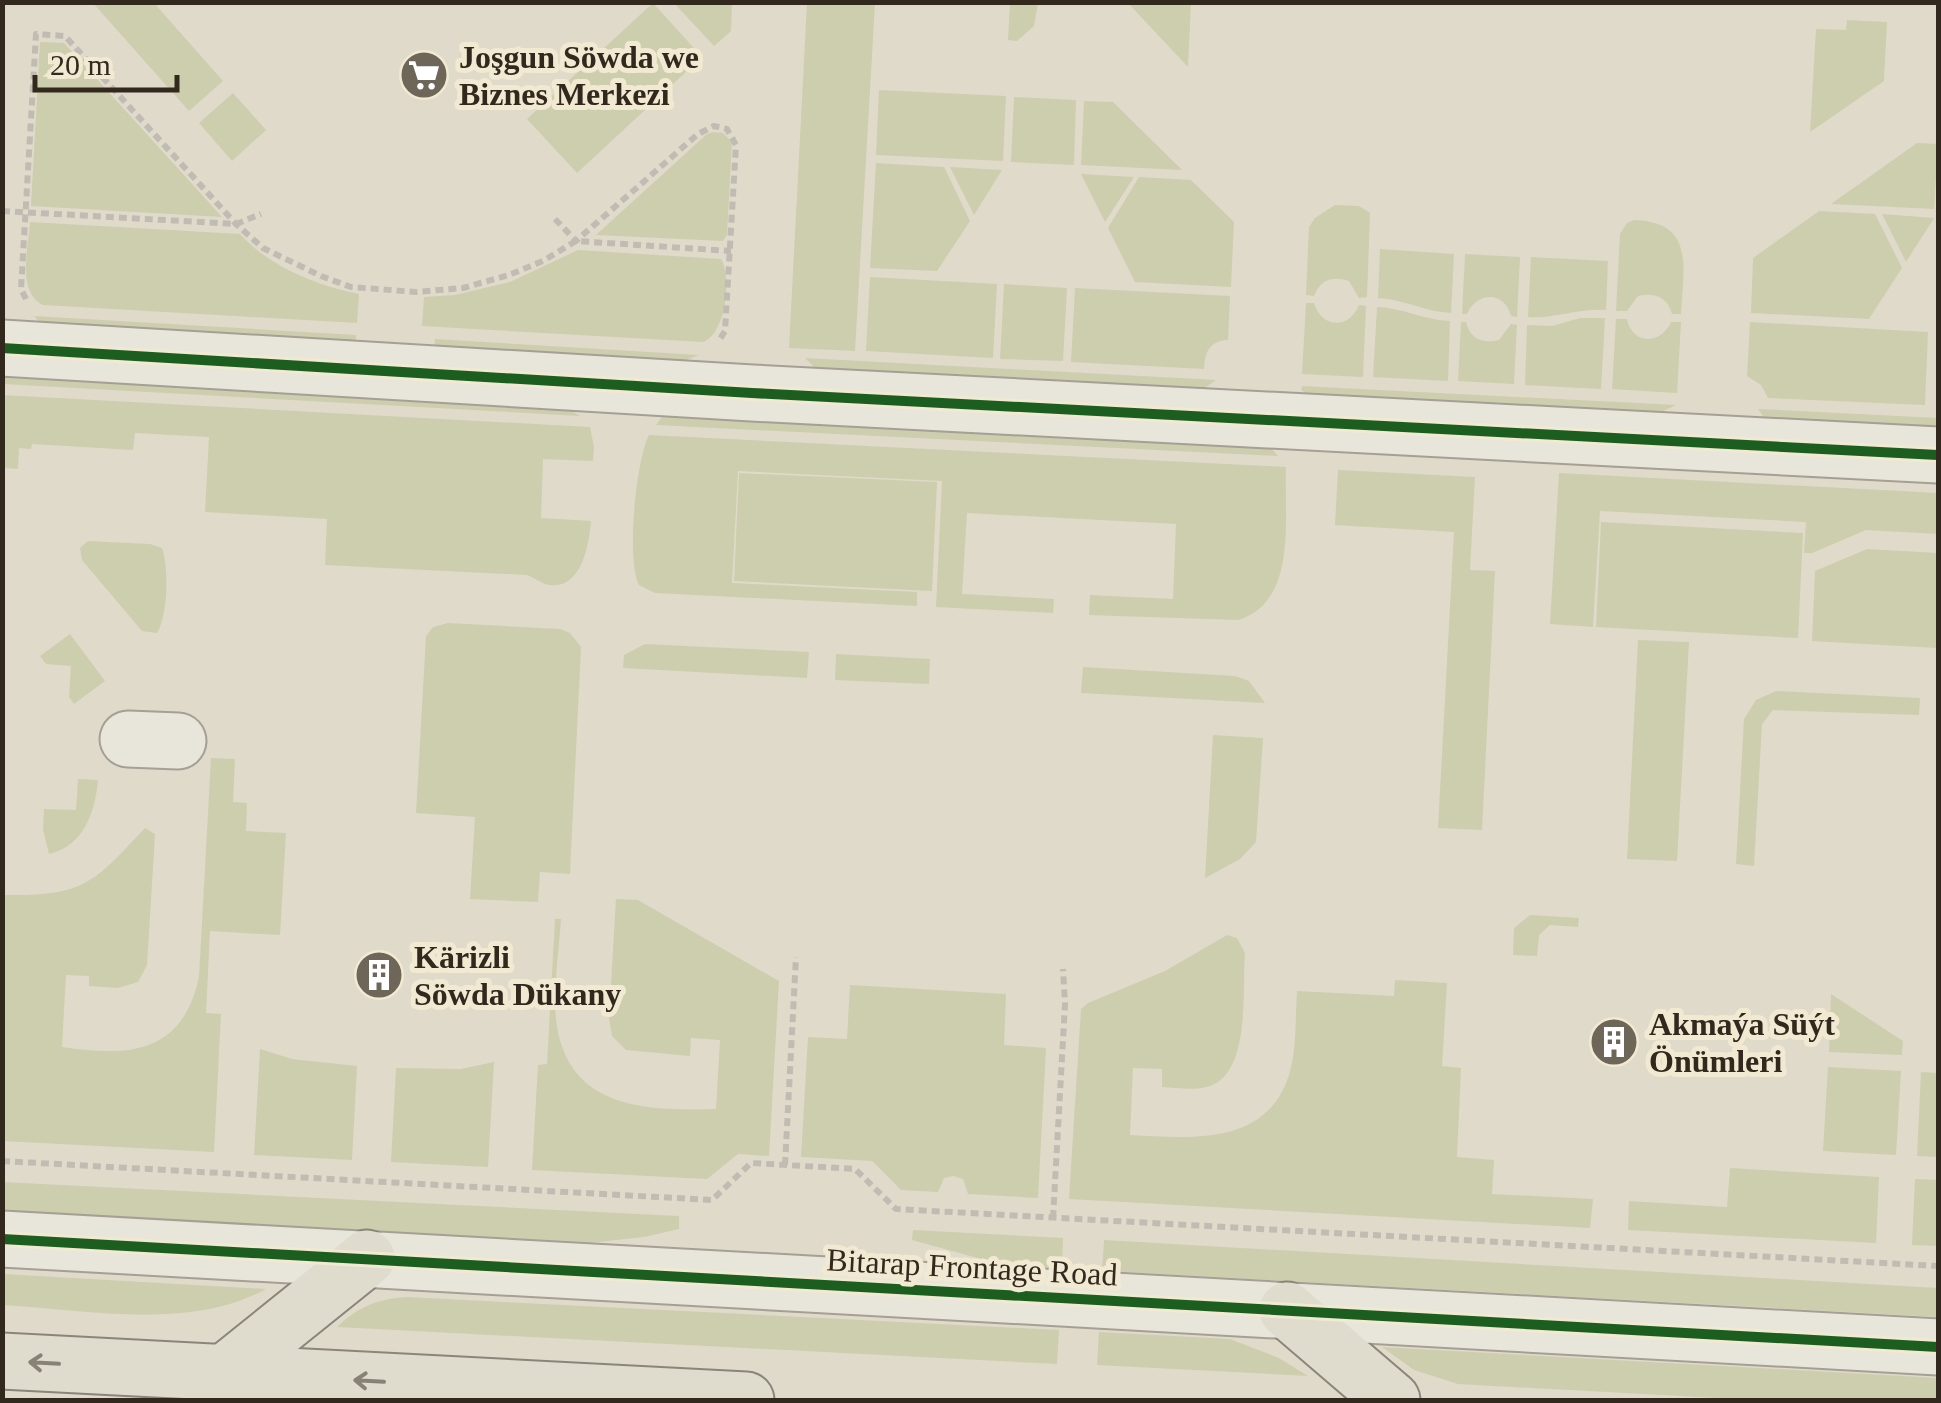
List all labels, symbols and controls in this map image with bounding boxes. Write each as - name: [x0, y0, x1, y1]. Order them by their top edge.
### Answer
- scale bar: [35, 30, 178, 92]
- place label: Joşgun Söwda we Biznes Merkezi: [459, 39, 699, 112]
- text: 20 m: [50, 48, 111, 81]
- supermarket icon: Joşgun Söwda we Biznes Merkezi: [398, 49, 450, 101]
- place label: Kärizli Söwda Dükany: [414, 939, 621, 1012]
- building icon: Kärizli Söwda Dükany: [353, 949, 405, 1001]
- place label: Akmaýa Süýt Önümleri: [1649, 1006, 1835, 1079]
- building icon: Akmaýa Süýt Önümleri: [1588, 1016, 1640, 1068]
- street label: Bitarap Frontage Road: [826, 1241, 1118, 1293]
- one-way arrow: [29, 1353, 61, 1372]
- one-way arrow: [353, 1371, 385, 1390]

